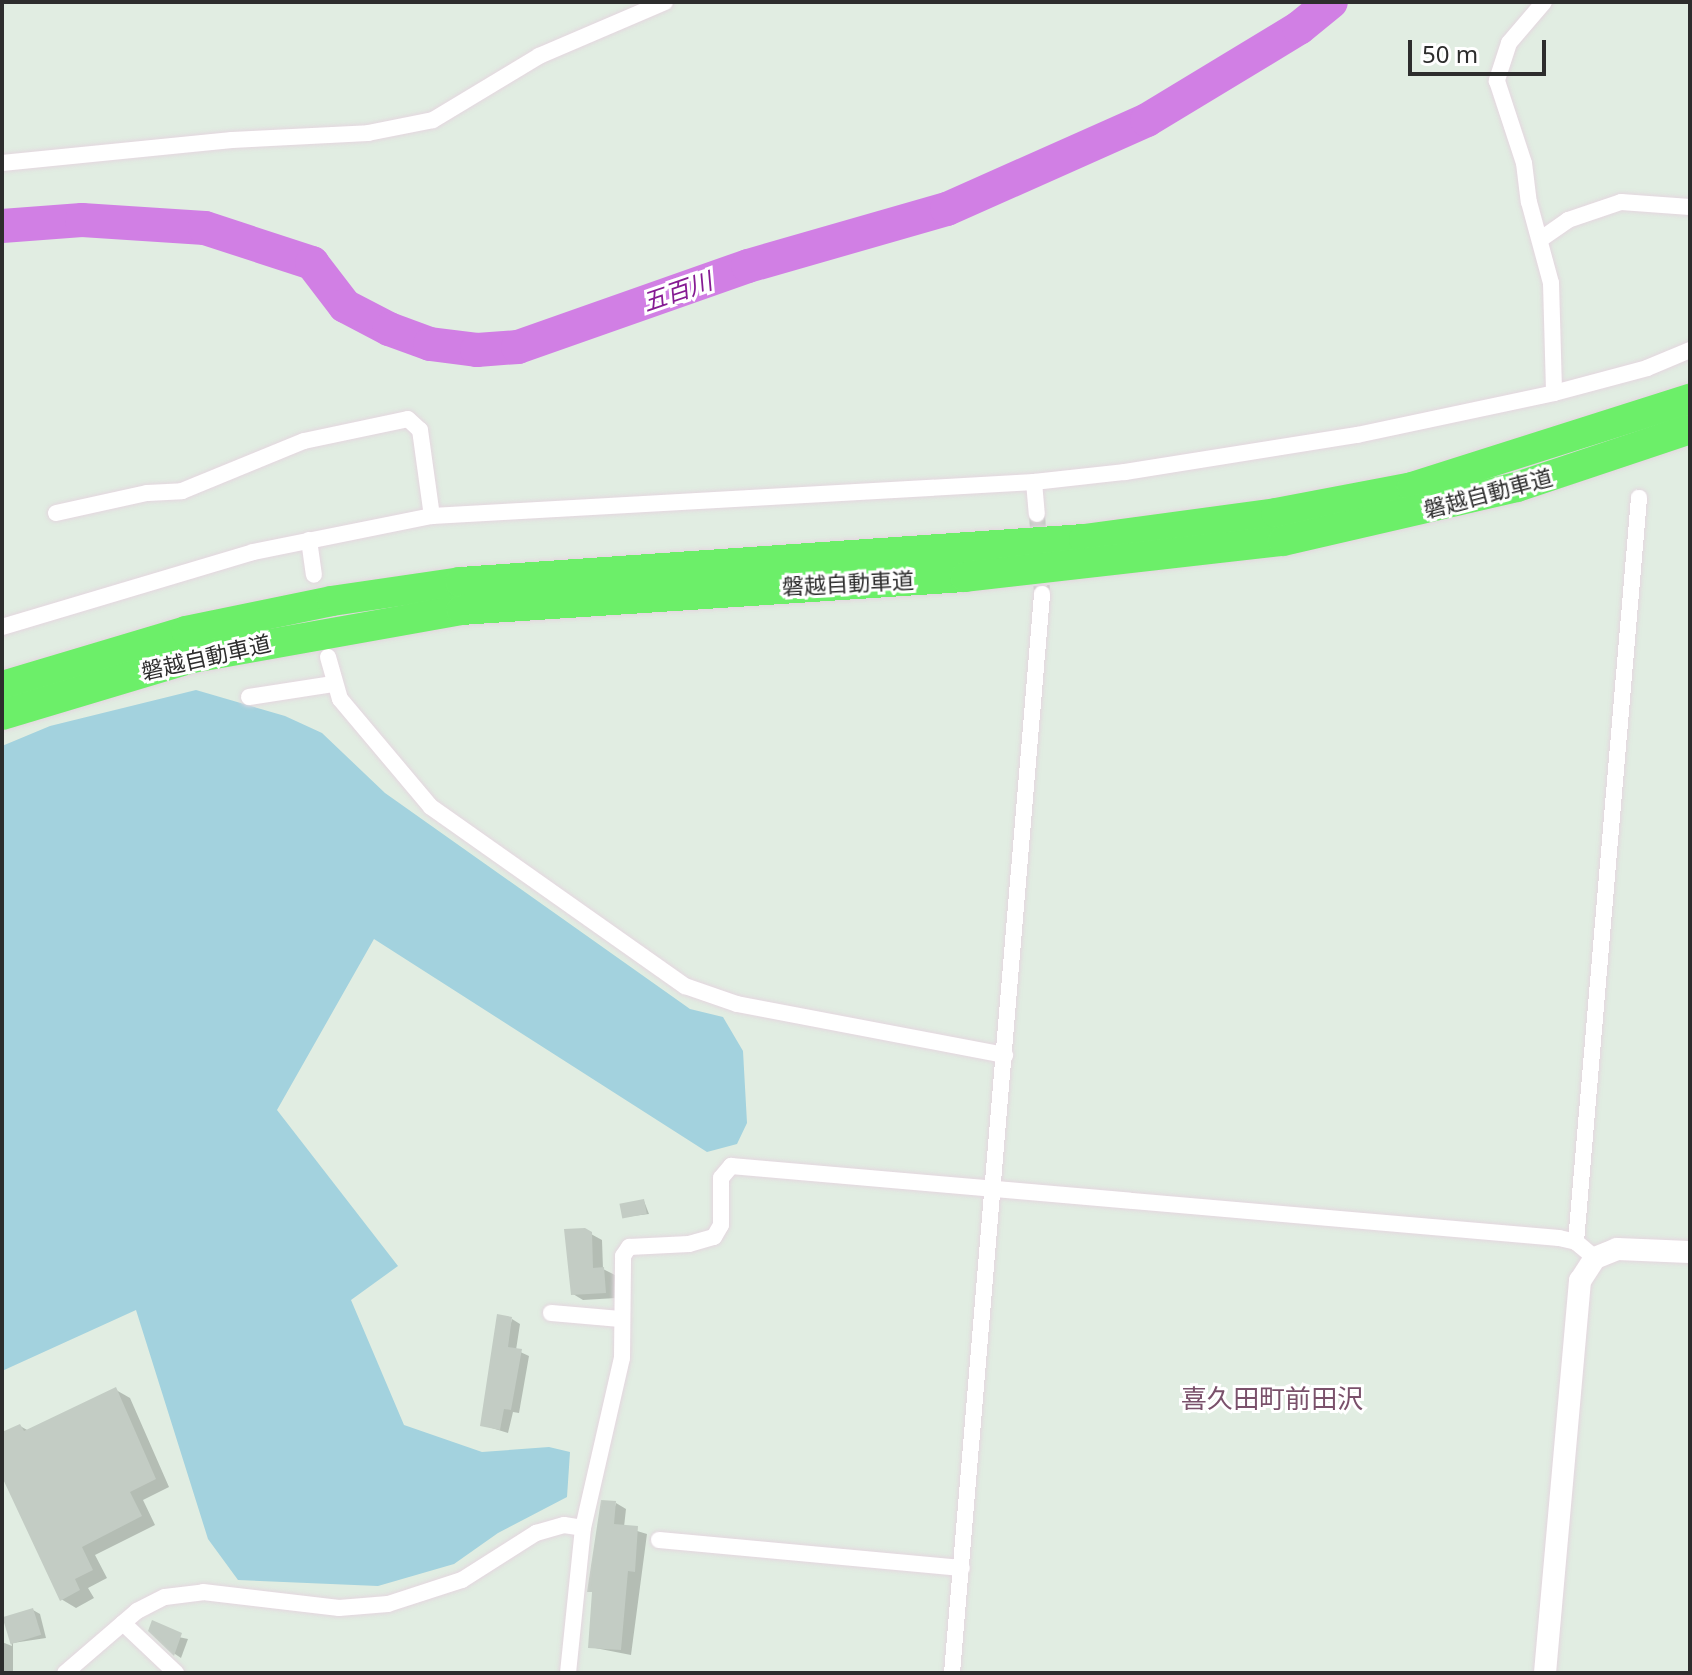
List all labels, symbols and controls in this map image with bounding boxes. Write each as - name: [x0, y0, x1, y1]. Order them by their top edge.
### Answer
- scale bar: [1412, 24, 1550, 74]
- text: 50 m: [1422, 37, 1478, 70]
- water label: 五百川: [638, 266, 716, 316]
- street label: 磐越自動車道: [1421, 463, 1555, 523]
- street label: 磐越自動車道: [781, 566, 915, 600]
- street label: 磐越自動車道: [139, 629, 273, 685]
- district label: 喜久田町前田沢: [1181, 1383, 1363, 1415]

